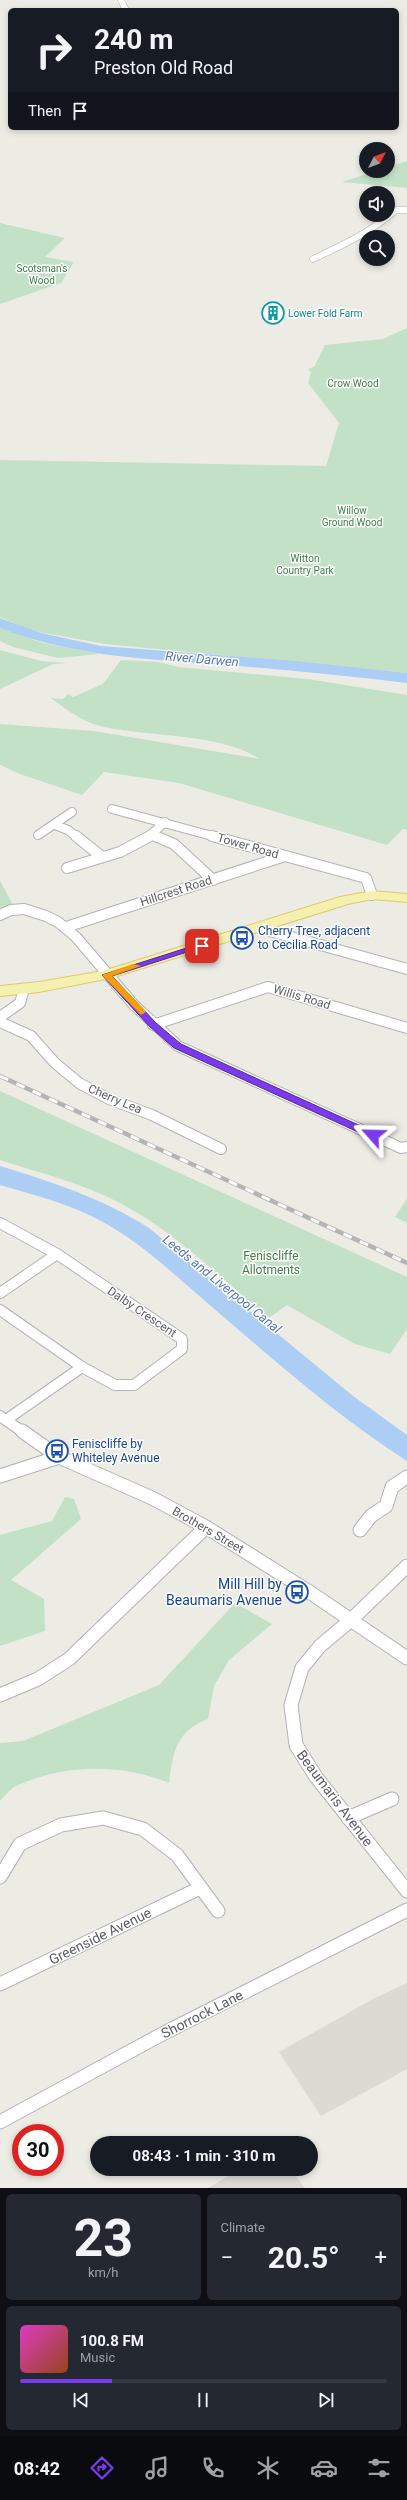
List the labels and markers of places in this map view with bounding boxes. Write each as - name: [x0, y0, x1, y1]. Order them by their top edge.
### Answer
- building icon: Lower Fold Farm: [260, 300, 286, 326]
- place label: Lower Fold Farm: [288, 308, 363, 319]
- place label: Cherry Tree, adjacent to Cecilia Road: [258, 924, 370, 952]
- bus stop icon: Cherry Tree, adjacent to Cecilia Road: [229, 925, 255, 951]
- pin: [185, 929, 219, 963]
- place label: Feniscliffe by Whiteley Avenue: [72, 1437, 160, 1465]
- bus stop icon: Feniscliffe by Whiteley Avenue: [44, 1438, 70, 1464]
- place label: Mill Hill by Beaumaris Avenue: [166, 1576, 282, 1608]
- bus stop icon: Mill Hill by Beaumaris Avenue: [284, 1579, 310, 1605]

